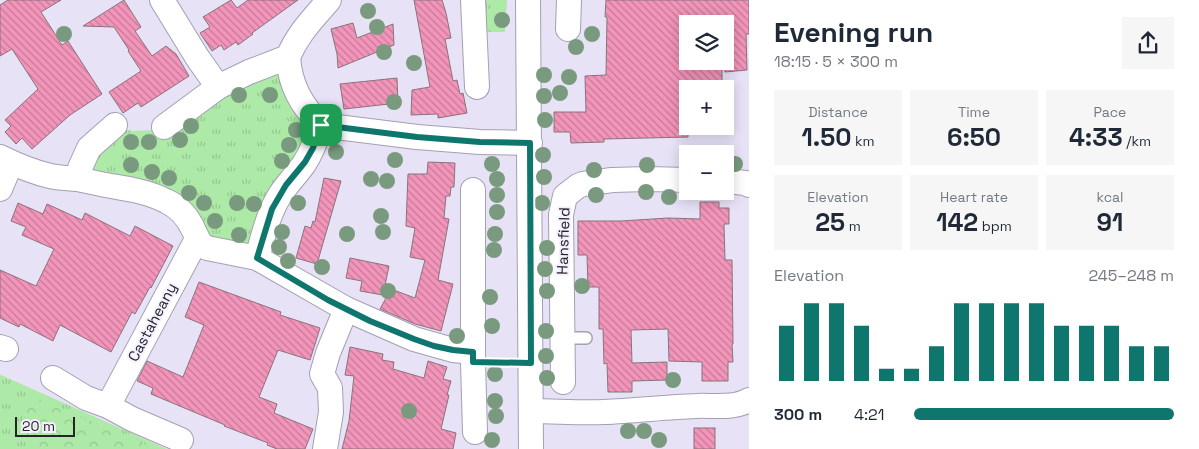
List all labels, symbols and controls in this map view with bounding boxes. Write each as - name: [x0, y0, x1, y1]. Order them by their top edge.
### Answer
- text: Evening run: [774, 14, 933, 50]
- map controls: [679, 15, 734, 200]
- button: layers: [679, 15, 734, 70]
- button: share: [1122, 17, 1174, 69]
- text: 18:15 · 5 × 300 m: [774, 51, 898, 72]
- button: +: [679, 80, 734, 135]
- text: Distance: [808, 103, 868, 121]
- text: Time: [958, 103, 990, 121]
- text: Pace: [1094, 103, 1126, 121]
- pin: [300, 104, 342, 146]
- icon: arrive: [307, 111, 335, 139]
- text: 1.50: [801, 121, 851, 153]
- text: 6:50: [947, 121, 1001, 153]
- text: 4:33: [1069, 121, 1123, 153]
- text: km: [851, 132, 875, 150]
- text: /km: [1123, 132, 1151, 150]
- button: −: [679, 145, 734, 200]
- text: Elevation: [807, 188, 869, 206]
- text: Heart rate: [940, 188, 1008, 206]
- text: kcal: [1096, 188, 1124, 206]
- text: 25: [815, 206, 845, 238]
- text: 142: [936, 206, 978, 238]
- text: 91: [1097, 206, 1123, 238]
- street label: Hansfield: [552, 207, 574, 275]
- text: m: [845, 217, 861, 235]
- text: bpm: [978, 217, 1012, 235]
- text: Elevation: [774, 265, 844, 286]
- text: 245–248 m: [1089, 265, 1174, 286]
- street label: Castaheany: [123, 279, 181, 365]
- text: 300 m: [774, 404, 822, 425]
- text: 4:21: [854, 404, 884, 425]
- scale bar: [15, 414, 75, 437]
- text: 20 m: [22, 417, 55, 435]

